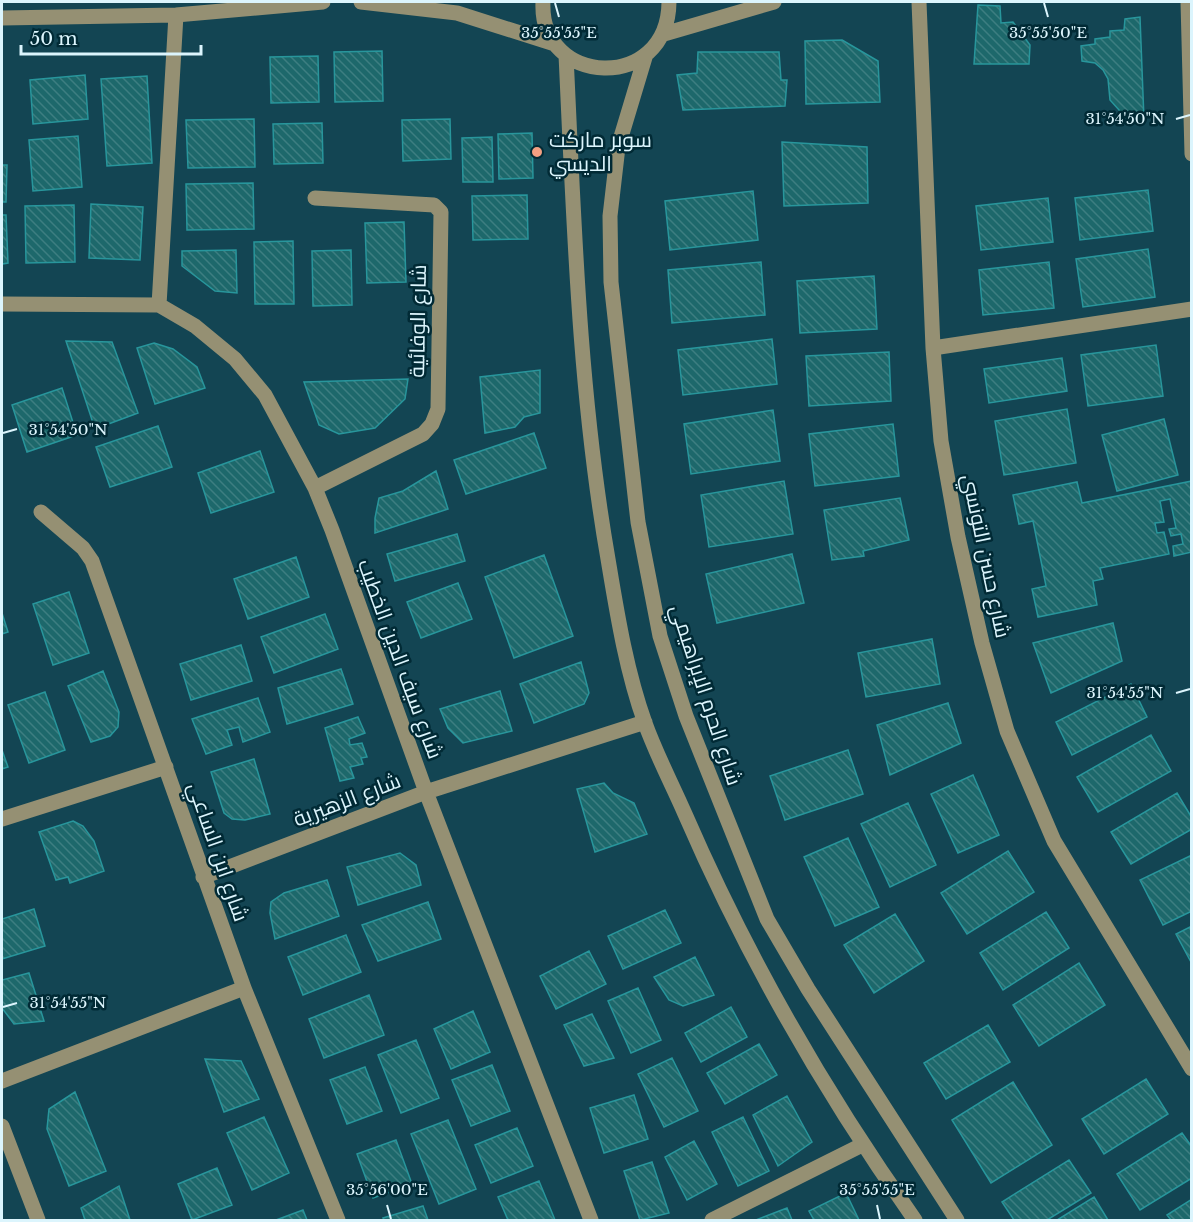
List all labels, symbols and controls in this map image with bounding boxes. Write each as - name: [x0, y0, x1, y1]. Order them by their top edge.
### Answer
- scale bar: [21, 18, 201, 56]
- text: 35°55'55"E: [521, 23, 597, 42]
- text: 35°55'50"E: [1009, 23, 1087, 42]
- text: 50 m: [30, 28, 78, 50]
- text: 31°54'50"N: [1086, 109, 1165, 128]
- place label: سوبر ماركت الديسي: [549, 127, 652, 179]
- marker: سوبر ماركت الديسي: [530, 145, 544, 159]
- street label: شارع الوفائية: [404, 264, 433, 378]
- text: 31°54'50"N: [29, 420, 108, 439]
- street label: شارع حسن التونسي: [954, 472, 1016, 641]
- street label: شارع سيف الدين الخطيب: [351, 556, 448, 763]
- street label: شارع الحرم الإبراهيمي: [662, 601, 748, 790]
- text: 31°54'55"N: [1087, 683, 1163, 702]
- street label: شارع الزهيرية: [290, 768, 405, 833]
- street label: شارع ابن الساعي: [179, 779, 254, 926]
- text: 31°54'55"N: [30, 993, 106, 1012]
- text: 35°56'00"E: [346, 1180, 428, 1199]
- text: 35°55'55"E: [839, 1180, 915, 1199]

